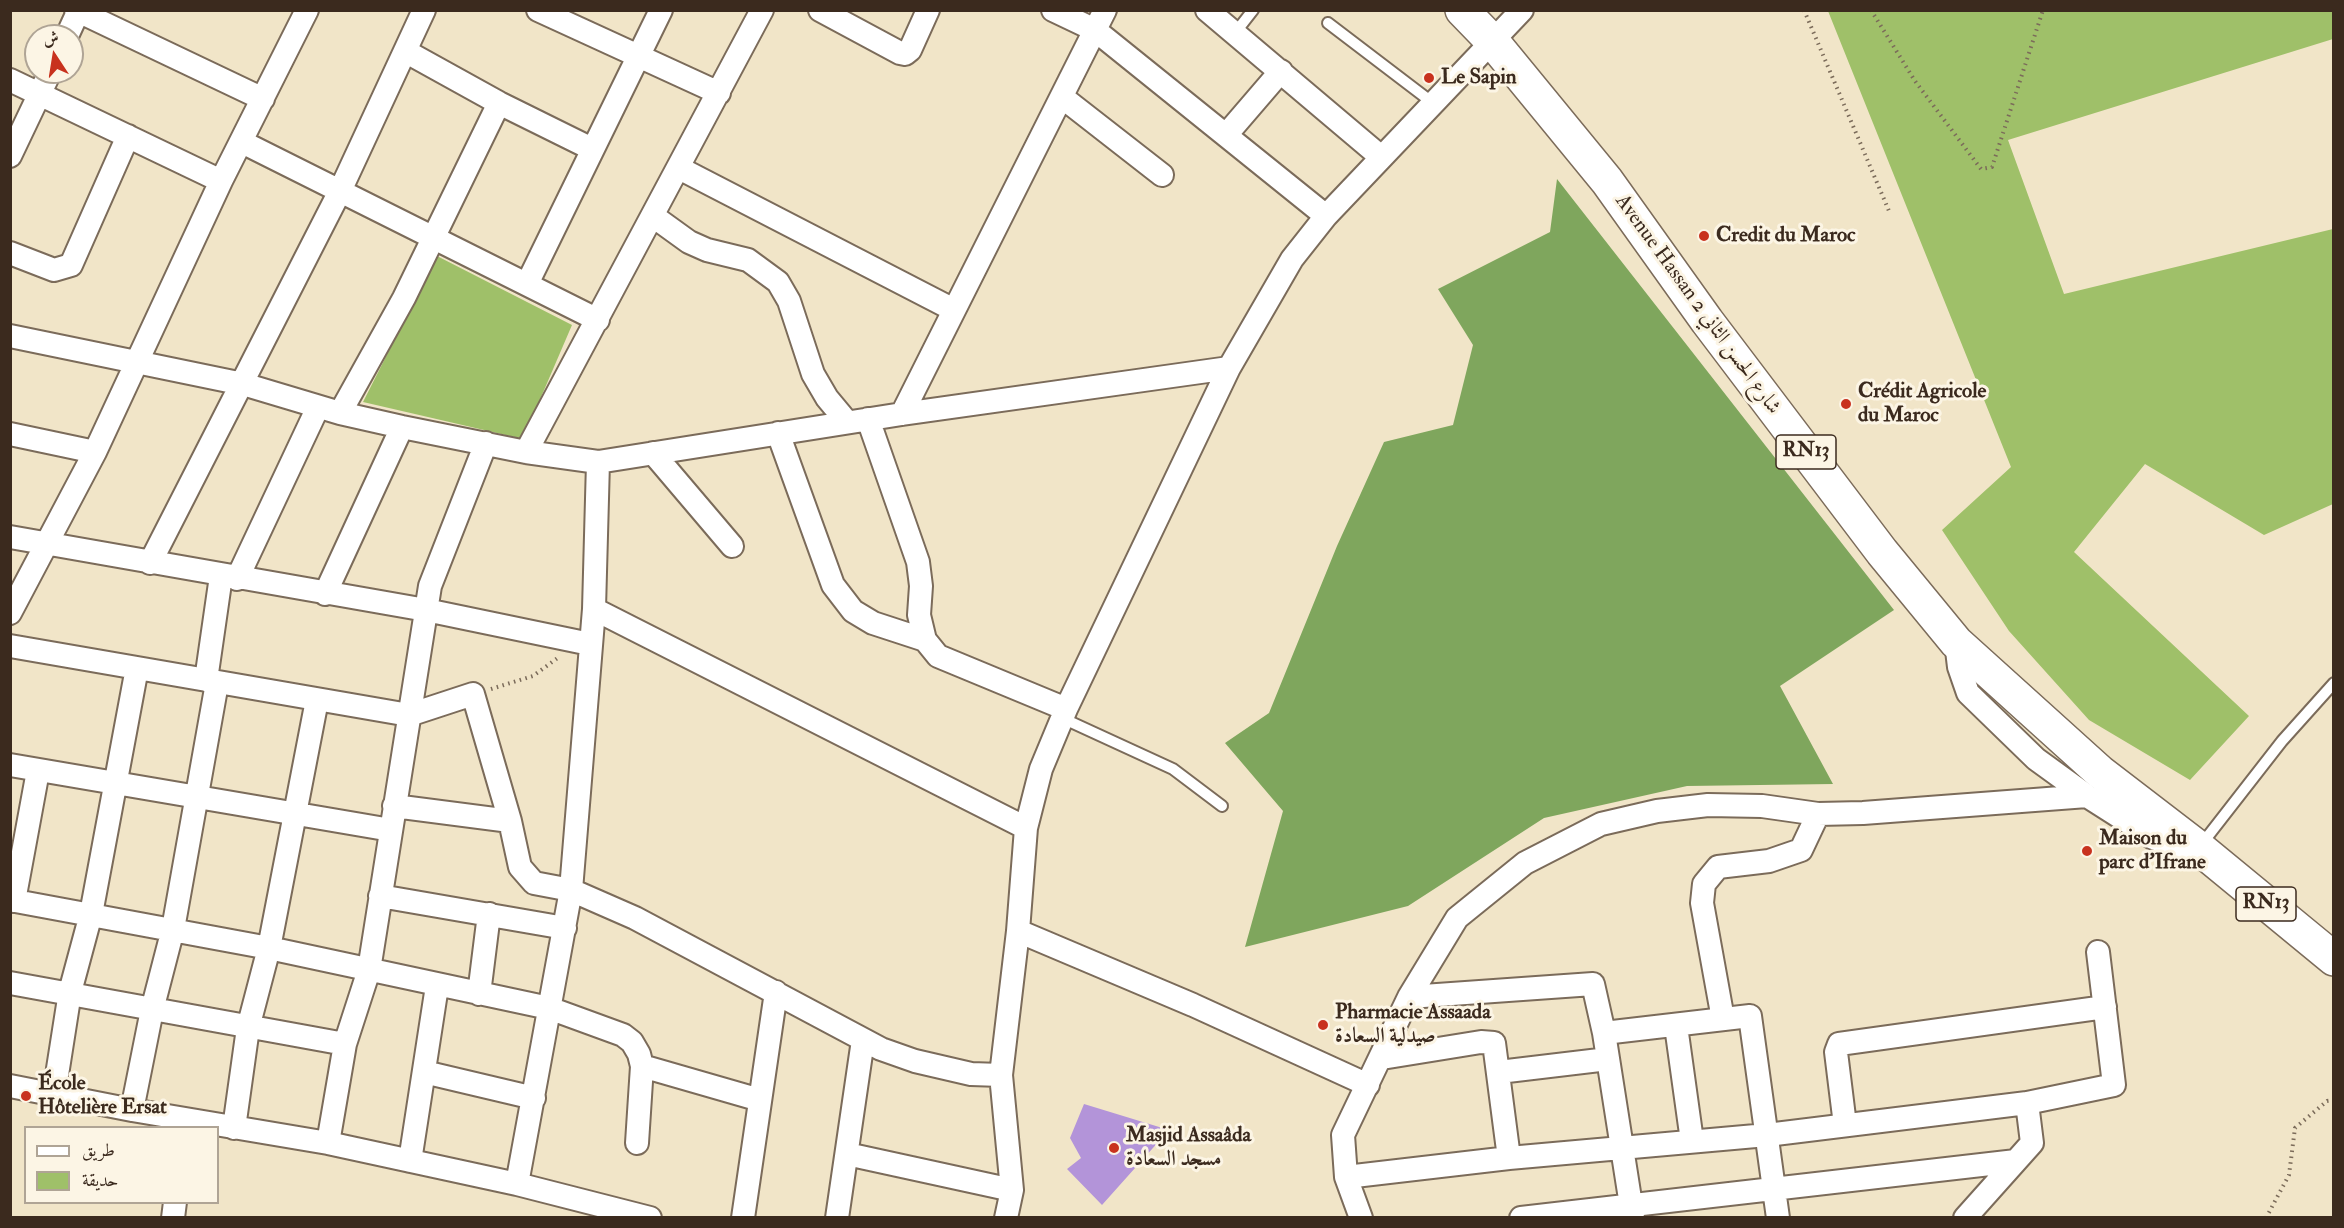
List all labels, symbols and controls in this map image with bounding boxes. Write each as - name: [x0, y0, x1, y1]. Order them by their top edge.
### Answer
- north arrow: [24, 24, 84, 84]
- text: ش: [41, 27, 61, 50]
- place label: Le Sapin: [1441, 65, 1517, 91]
- marker: Le Sapin: [1422, 71, 1436, 85]
- street label: Avenue Hassan 2 شارع الحسن الثاني: [1609, 190, 1785, 420]
- place label: Credit du Maroc: [1716, 223, 1856, 249]
- marker: Credit du Maroc: [1697, 229, 1711, 243]
- place label: Crédit Agricole du Maroc: [1858, 379, 1986, 429]
- marker: Crédit Agricole du Maroc: [1839, 397, 1853, 411]
- road number: RN13: [1776, 435, 1836, 469]
- place label: Maison du parc d'Ifrane: [2099, 826, 2206, 876]
- marker: Maison du parc d'Ifrane: [2080, 844, 2094, 858]
- road number: RN13: [2236, 887, 2296, 921]
- place label: Pharmacie Assaada صيدلية السعادة: [1335, 1000, 1491, 1050]
- marker: Pharmacie Assaada صيدلية السعادة: [1316, 1018, 1330, 1032]
- place label: École Hôtelière Ersat: [38, 1071, 167, 1121]
- marker: École Hôtelière Ersat: [19, 1089, 33, 1103]
- place label: Masjid Assaâda مسجد السعادة: [1126, 1123, 1251, 1173]
- legend: [24, 1126, 219, 1204]
- text: طريق: [82, 1139, 115, 1162]
- marker: Masjid Assaâda مسجد السعادة: [1107, 1141, 1121, 1155]
- text: حديقة: [82, 1169, 118, 1192]

